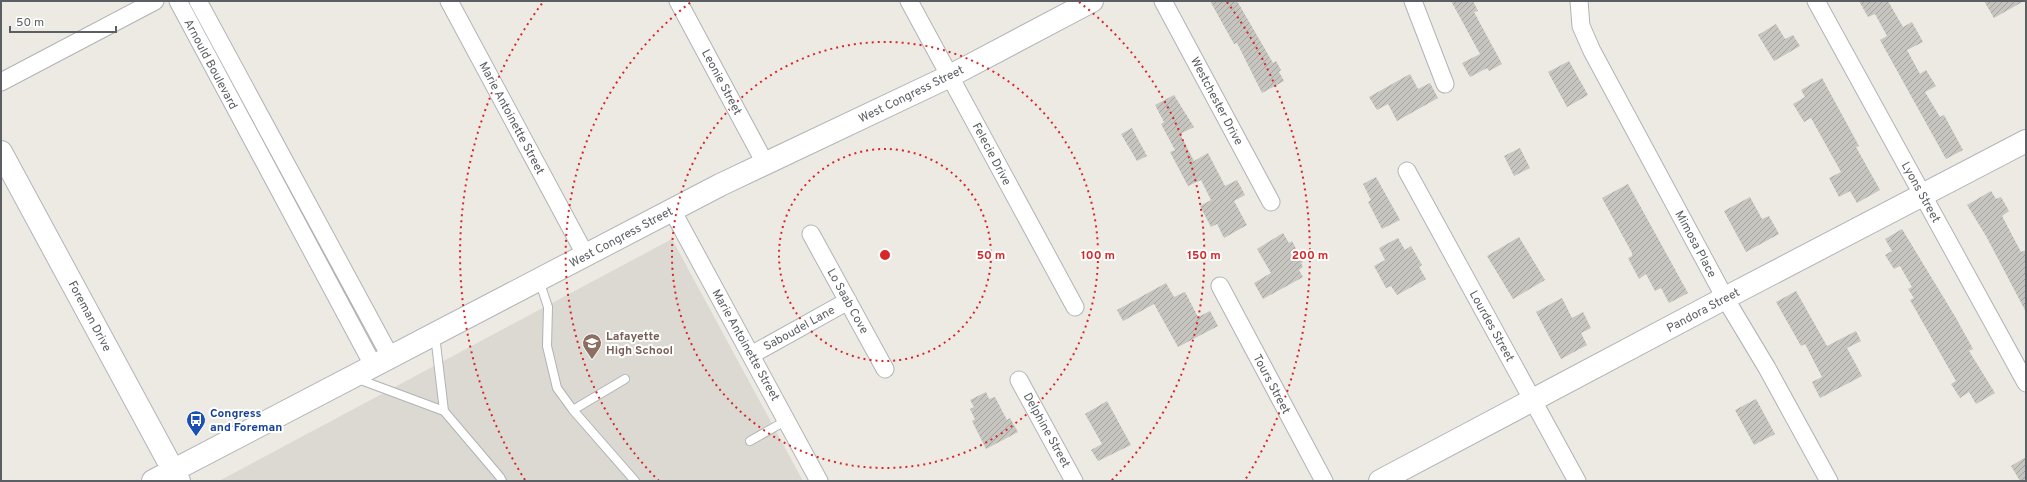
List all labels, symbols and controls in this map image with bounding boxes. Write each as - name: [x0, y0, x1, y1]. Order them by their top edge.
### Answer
- scale bar: [10, 8, 116, 34]
- text: 50 m: [16, 15, 44, 31]
- street label: Arnould Boulevard: [180, 17, 241, 112]
- street label: Leonie Street: [697, 47, 745, 118]
- street label: Westchester Drive: [1186, 55, 1246, 148]
- street label: Marie Antoinette Street: [475, 59, 548, 178]
- street label: West Congress Street: [856, 62, 967, 127]
- street label: Felecie Drive: [968, 120, 1014, 189]
- street label: Lyons Street: [1897, 159, 1943, 226]
- street label: West Congress Street: [567, 204, 676, 272]
- street label: Mimosa Place: [1671, 208, 1720, 281]
- centre of rings: [878, 248, 892, 262]
- text: 50 m: [977, 248, 1005, 264]
- text: 100 m: [1081, 248, 1115, 264]
- text: 150 m: [1187, 248, 1221, 264]
- text: 200 m: [1292, 248, 1328, 264]
- street label: Lo Saab Cove: [823, 266, 872, 337]
- street label: Foreman Drive: [64, 278, 115, 355]
- street label: Pandora Street: [1664, 285, 1743, 337]
- street label: Marie Antoinette Street: [708, 287, 783, 404]
- street label: Lourdes Street: [1465, 288, 1517, 365]
- street label: Saboudel Lane: [761, 303, 838, 355]
- place label: Lafayette High School: [606, 329, 673, 359]
- school or university icon: Lafayette High School: [581, 332, 603, 360]
- street label: Tours Street: [1249, 352, 1294, 417]
- street label: Delphine Street: [1019, 390, 1073, 471]
- place label: Congress and Foreman: [210, 406, 282, 436]
- bus stop icon: Congress and Foreman: [185, 409, 207, 437]

